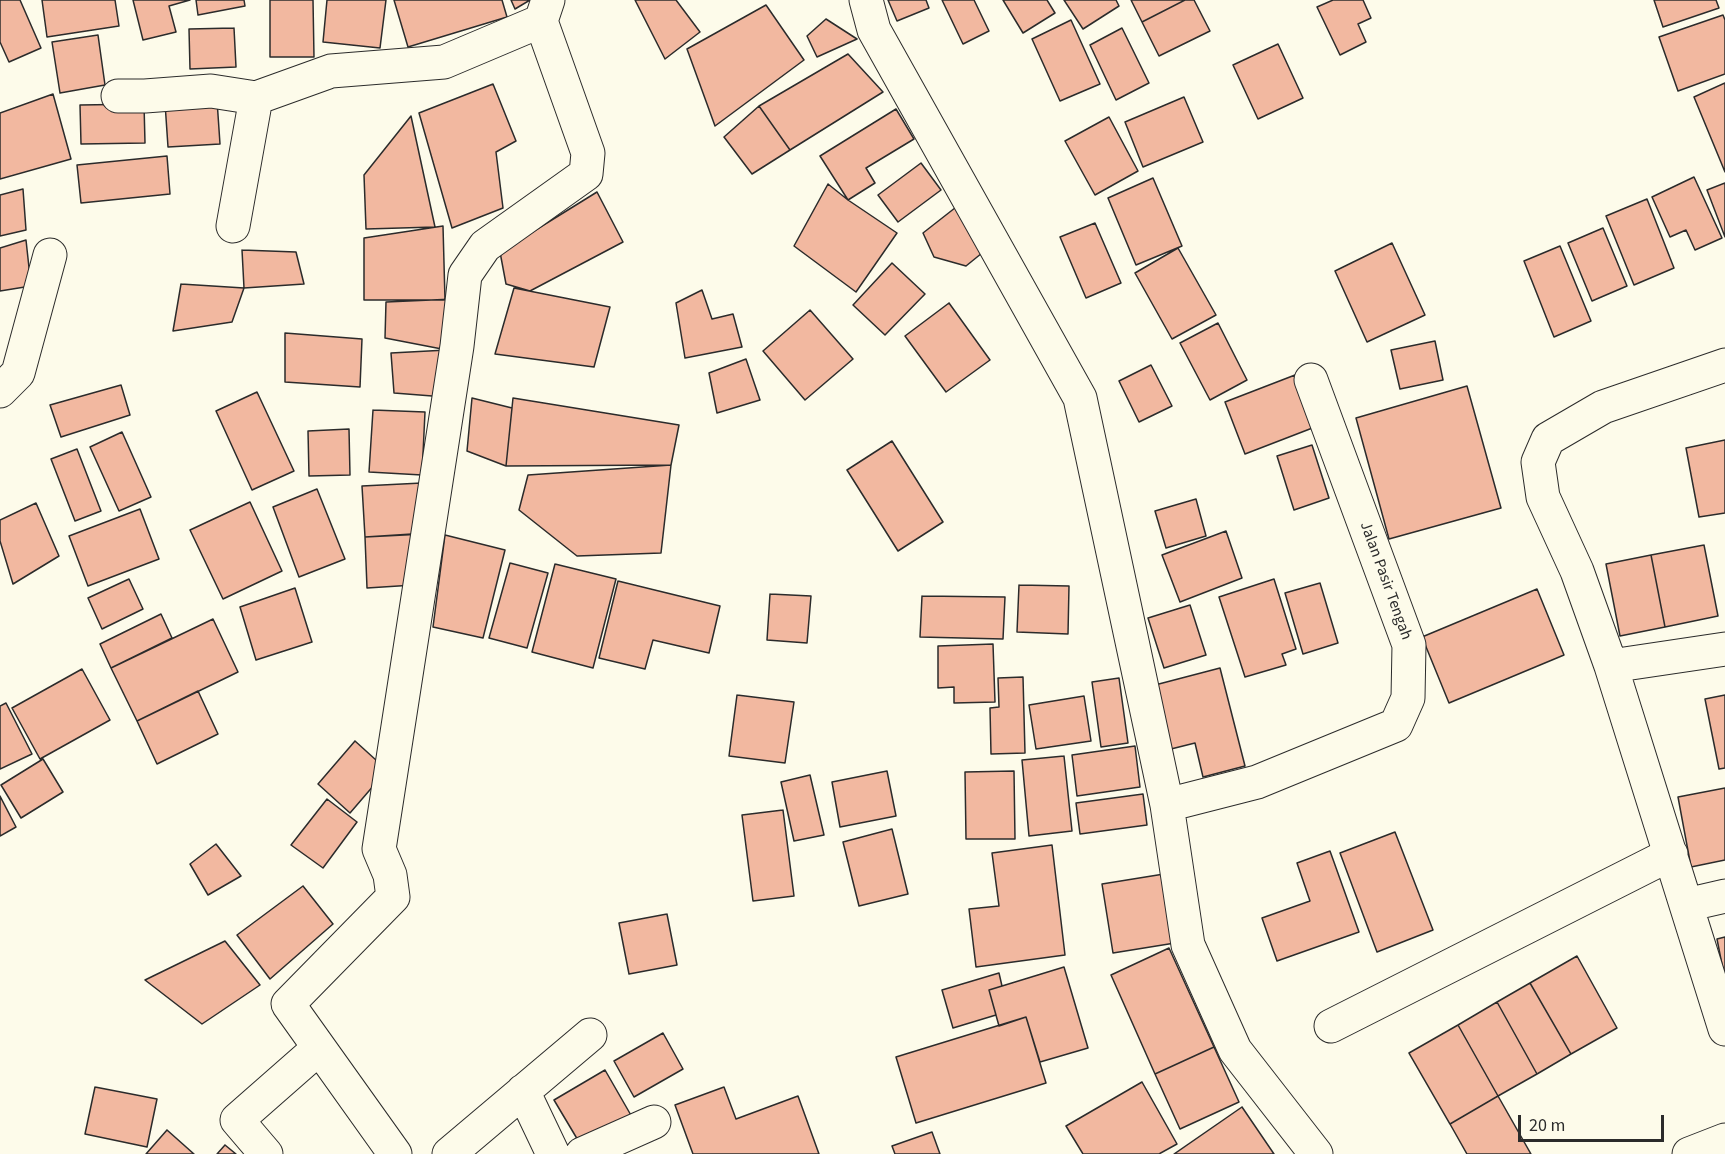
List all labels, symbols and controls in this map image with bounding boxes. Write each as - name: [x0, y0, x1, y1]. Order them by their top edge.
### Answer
- street label: Jalan Pasir Tengah: [1355, 519, 1415, 643]
- scale bar: [1521, 1103, 1666, 1141]
- text: 20 m: [1529, 1113, 1565, 1138]

